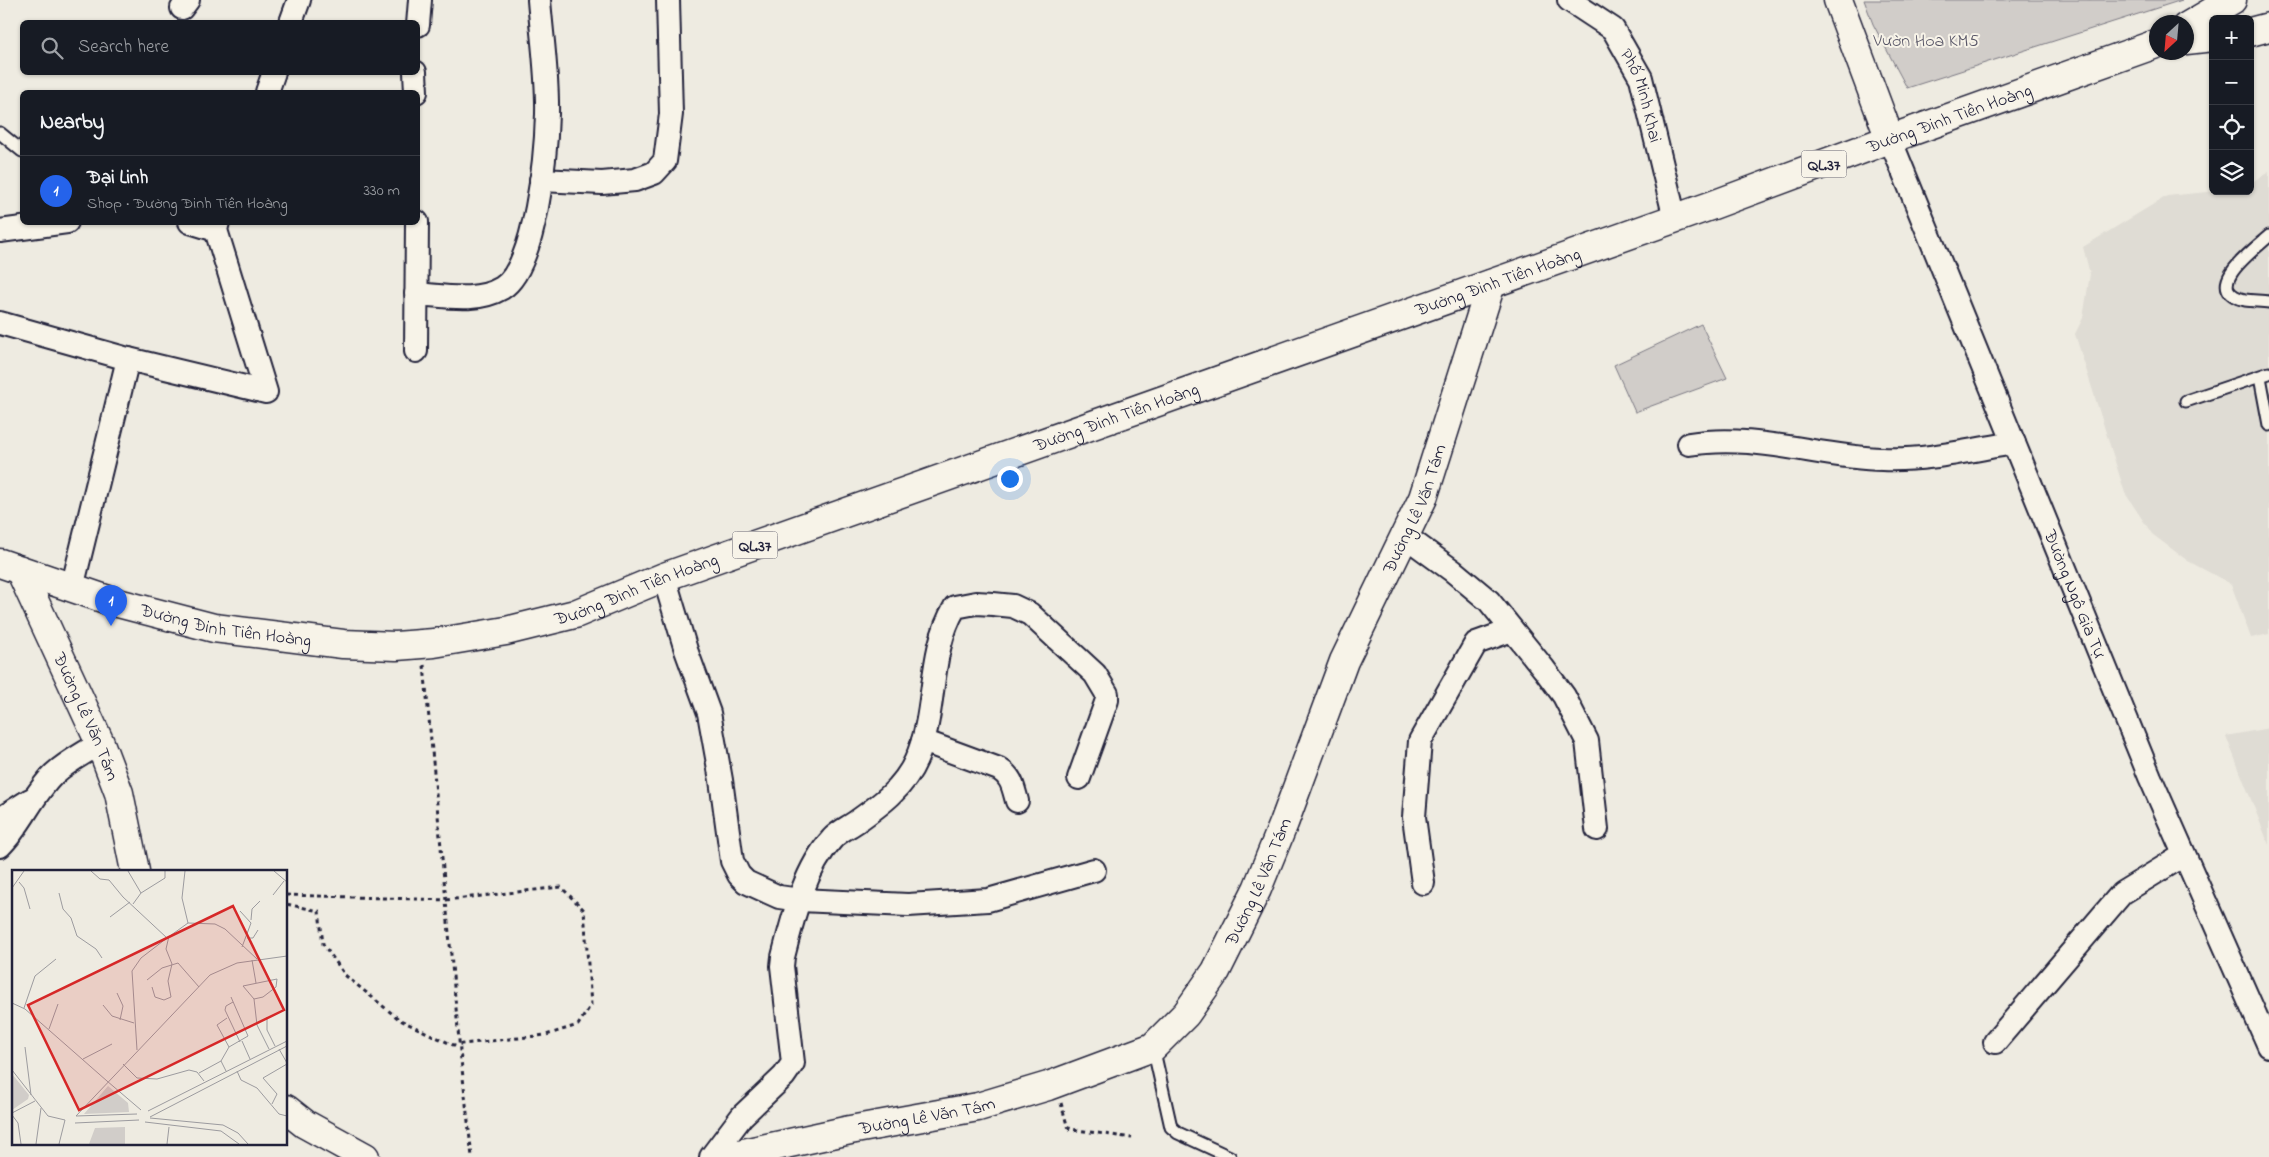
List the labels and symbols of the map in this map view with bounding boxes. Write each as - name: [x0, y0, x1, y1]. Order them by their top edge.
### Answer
- north arrow: [2149, 15, 2194, 60]
- park label: Vườn Hoa KM5: [1872, 29, 1979, 55]
- street label: Phố Minh Khai: [1612, 45, 1667, 146]
- street label: Đường Đinh Tiên Hoàng: [1863, 78, 2036, 162]
- road number: QL.37: [1802, 150, 1846, 178]
- street label: Đường Đinh Tiên Hoàng: [1411, 242, 1585, 325]
- street label: Đường Đinh Tiên Hoàng: [1030, 377, 1203, 460]
- street label: Đường Lê Văn Tám: [1377, 441, 1454, 579]
- your location: [997, 466, 1023, 492]
- street label: Đường Ngô Gia Tự: [2035, 525, 2111, 663]
- road number: QL.37: [732, 532, 778, 558]
- street label: Đường Đinh Tiên Hoàng: [551, 548, 723, 634]
- pin: 1: [95, 585, 127, 626]
- street label: Đường Đinh Tiên Hoàng: [136, 598, 313, 656]
- street label: Đường Lê Văn Tám: [45, 648, 124, 785]
- street label: Đường Lê Văn Tám: [1219, 814, 1300, 952]
- inset map: [12, 870, 288, 1144]
- street label: Đường Lê Văn Tám: [856, 1092, 999, 1143]

